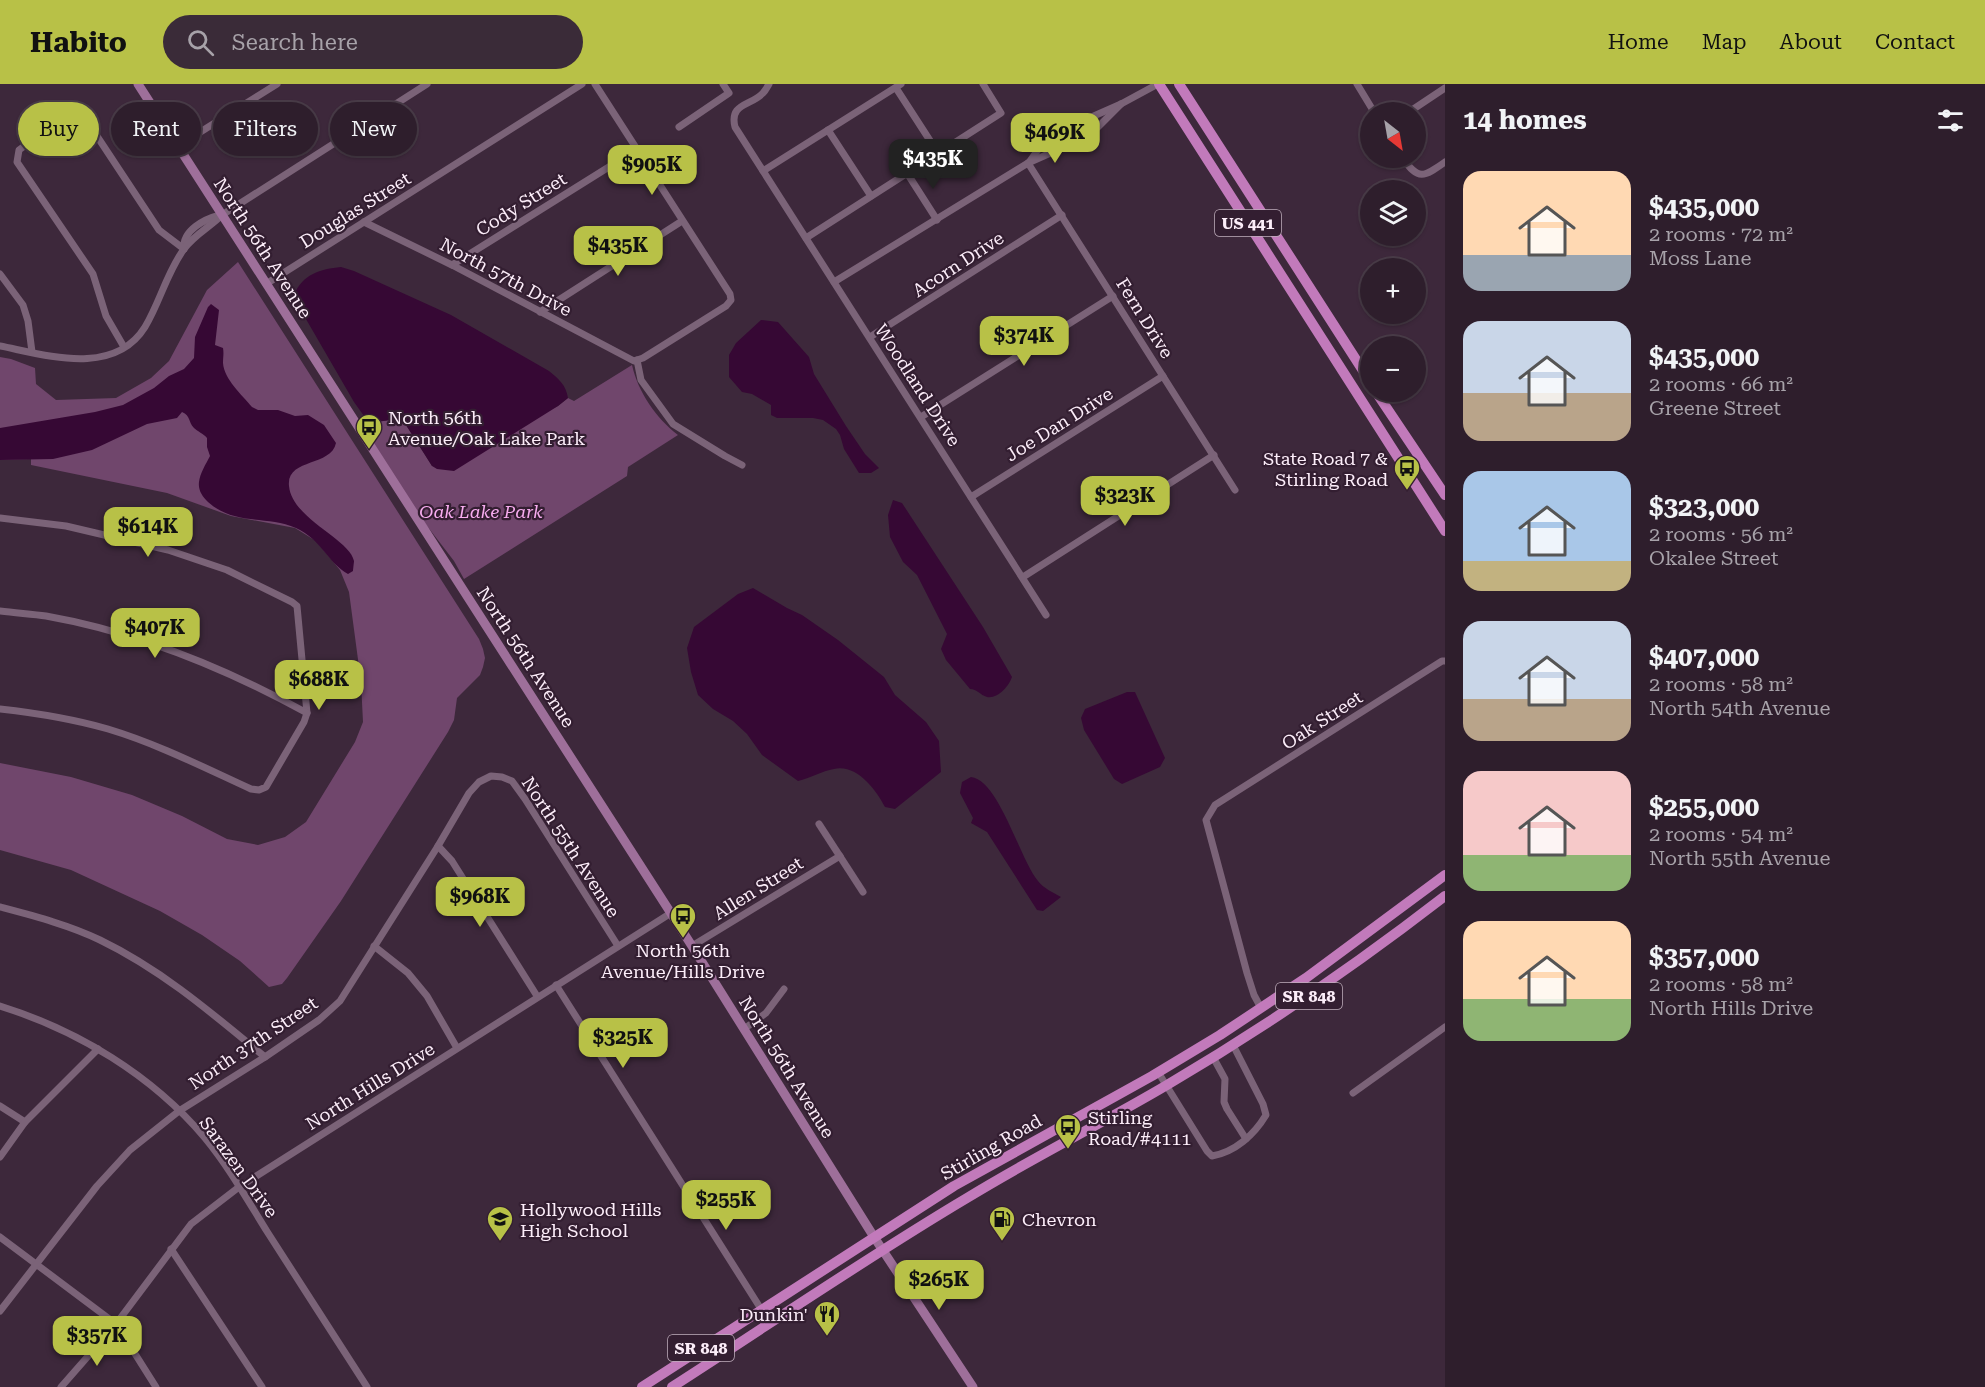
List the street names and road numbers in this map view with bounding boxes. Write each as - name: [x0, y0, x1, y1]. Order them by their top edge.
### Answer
- street label: Douglas Street: [296, 167, 414, 252]
- street label: Cody Street: [472, 168, 570, 240]
- street label: North 56th Avenue: [210, 174, 316, 322]
- road number: US 441: [1215, 210, 1281, 236]
- street label: Acorn Drive: [909, 227, 1008, 301]
- street label: North 57th Drive: [437, 233, 575, 321]
- street label: Fern Drive: [1112, 274, 1178, 362]
- street label: Woodland Drive: [871, 320, 965, 450]
- street label: Joe Dan Drive: [1002, 383, 1116, 465]
- street label: North 56th Avenue: [473, 583, 579, 731]
- street label: Oak Street: [1278, 686, 1366, 754]
- street label: North 55th Avenue: [518, 773, 624, 921]
- street label: Allen Street: [709, 852, 807, 924]
- road number: SR 848: [1276, 983, 1342, 1009]
- street label: North 37th Street: [185, 992, 321, 1094]
- street label: North 56th Avenue: [735, 992, 839, 1142]
- street label: North Hills Drive: [302, 1038, 438, 1134]
- street label: Stirling Road: [937, 1109, 1046, 1184]
- street label: Sarazen Drive: [195, 1112, 283, 1222]
- road number: SR 848: [668, 1335, 734, 1361]

